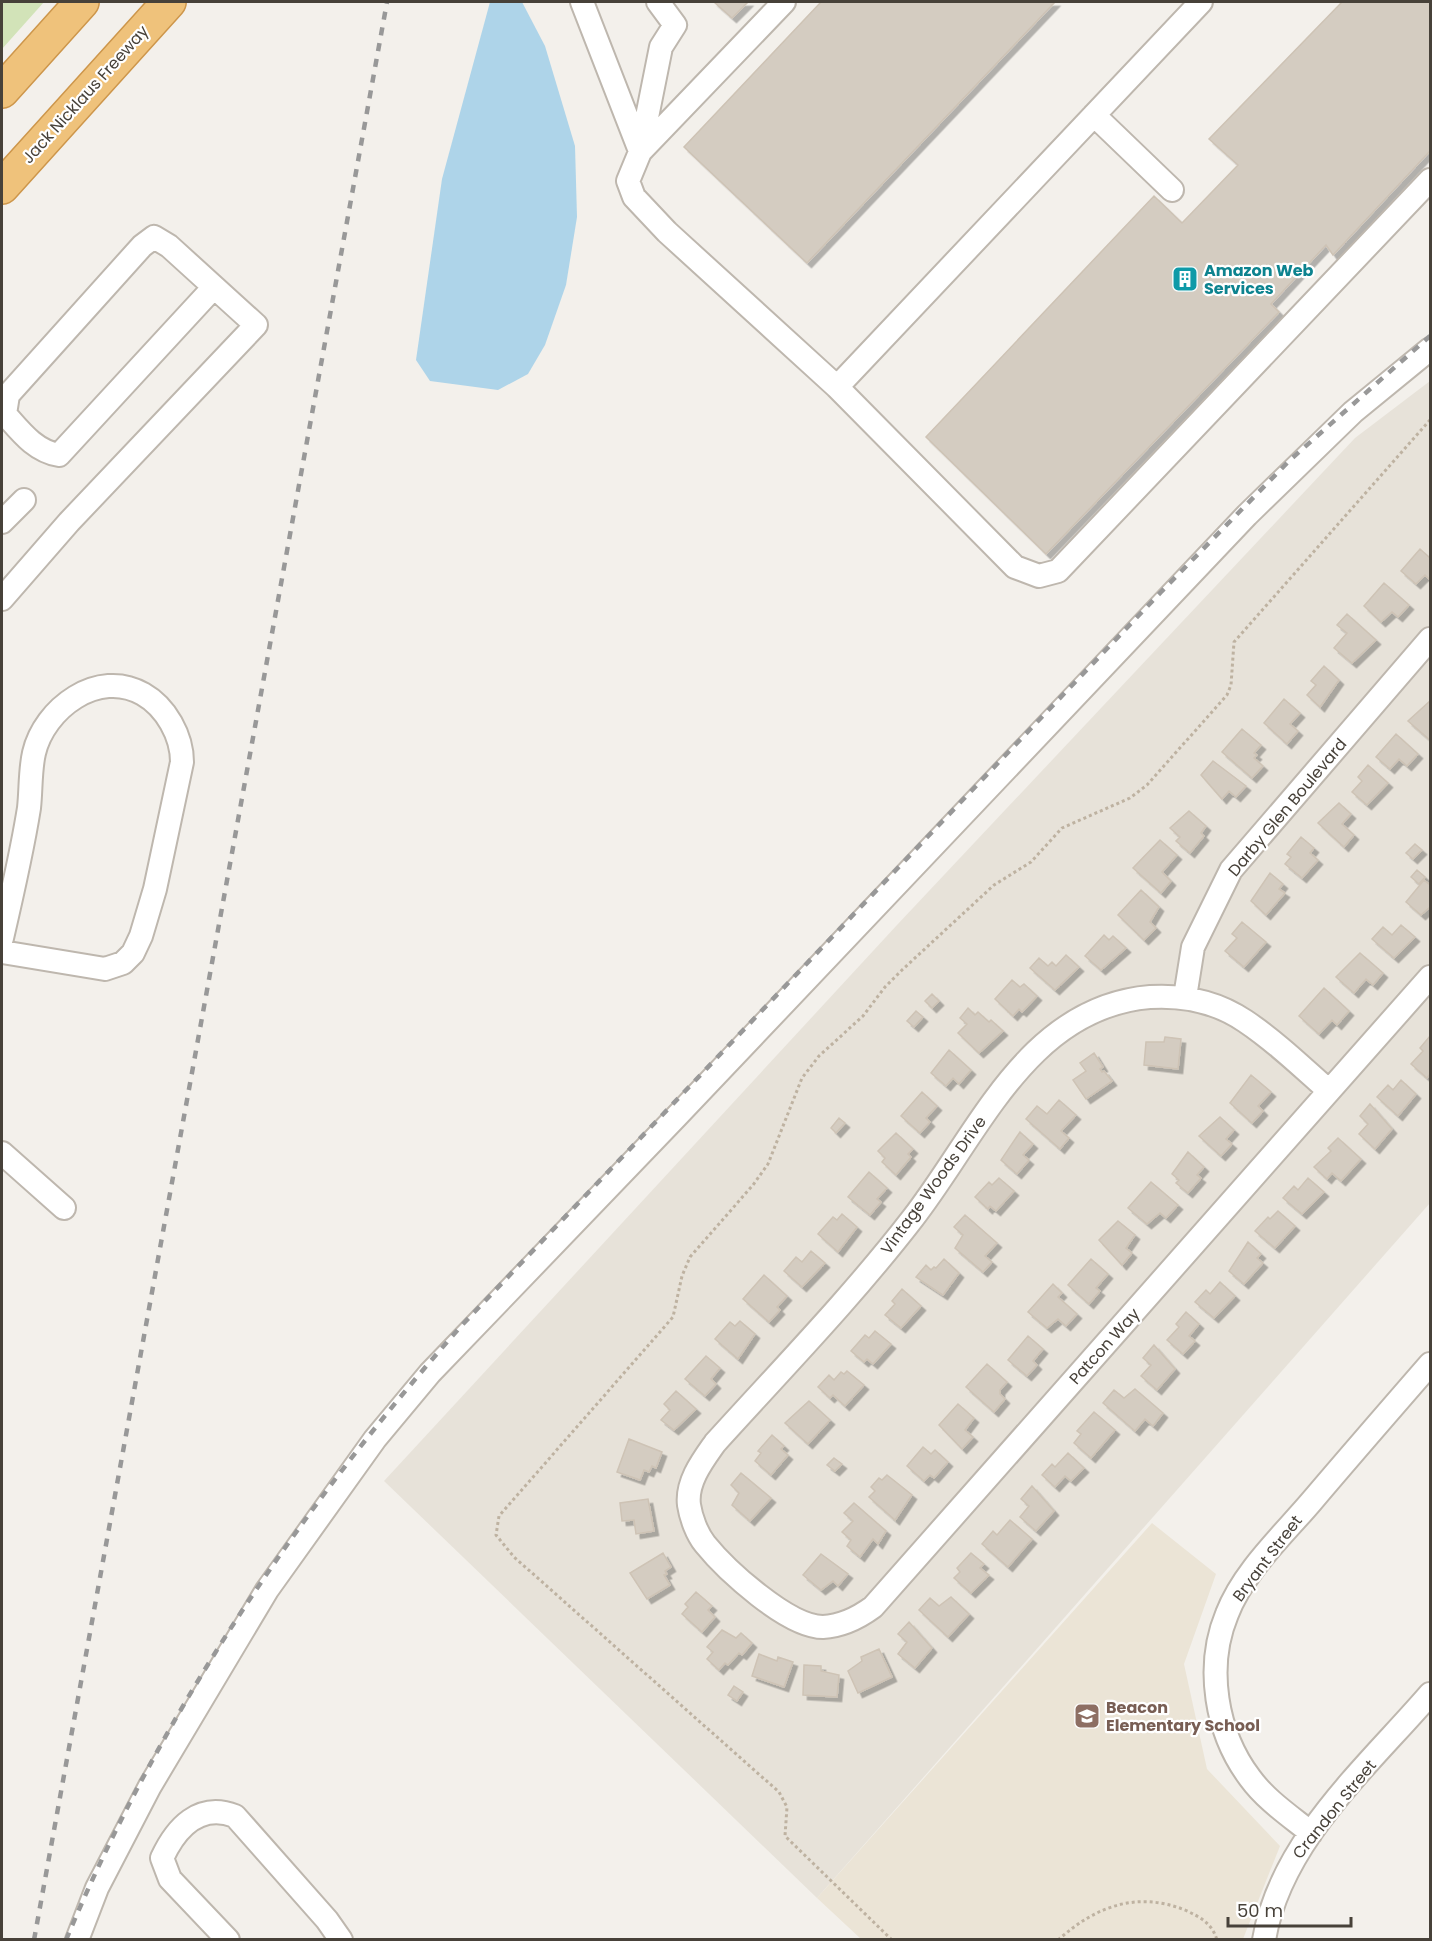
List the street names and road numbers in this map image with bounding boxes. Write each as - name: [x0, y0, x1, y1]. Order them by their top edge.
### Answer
- street label: Jack Nicklaus Freeway: [17, 20, 154, 169]
- street label: Darby Glen Boulevard: [1223, 733, 1352, 881]
- street label: Vintage Woods Drive: [875, 1111, 992, 1259]
- street label: Patcon Way: [1064, 1303, 1145, 1390]
- street label: Bryant Street: [1227, 1510, 1308, 1606]
- street label: Crandon Street: [1287, 1755, 1382, 1864]

